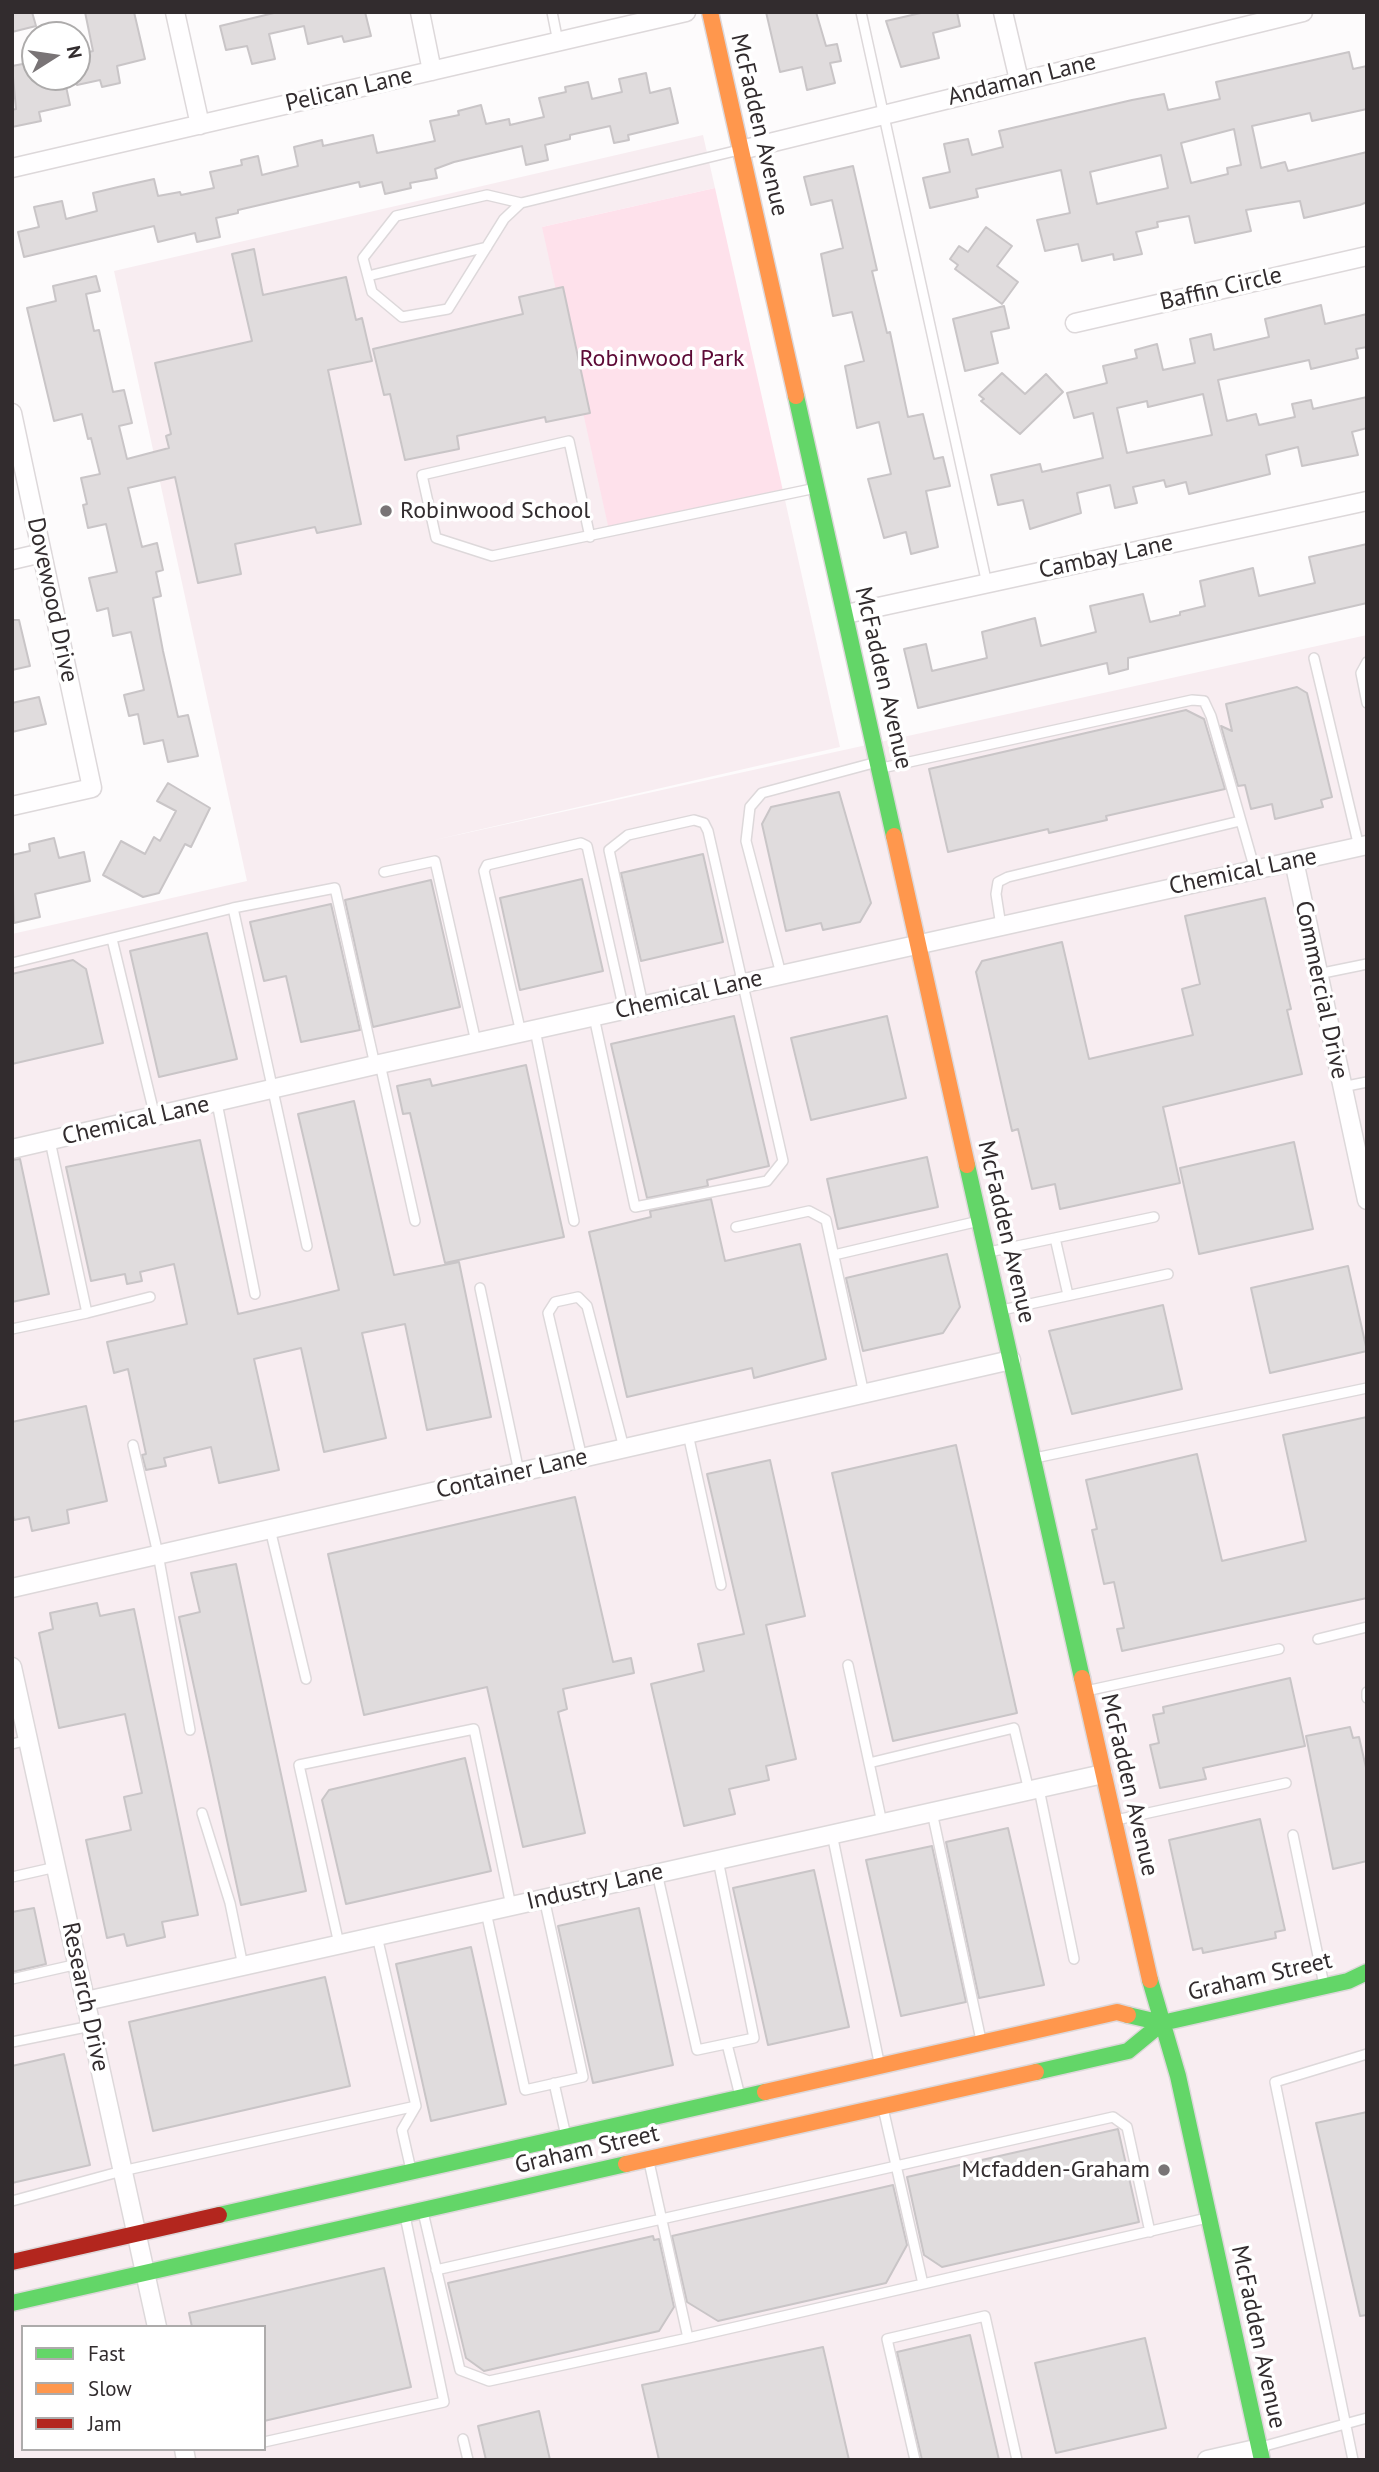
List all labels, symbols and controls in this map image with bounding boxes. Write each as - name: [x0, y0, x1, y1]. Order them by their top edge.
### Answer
- north arrow: [21, 21, 91, 91]
- street label: McFadden Avenue: [724, 31, 794, 219]
- text: N: [62, 43, 88, 61]
- street label: Andaman Lane: [945, 48, 1099, 112]
- street label: Pelican Lane: [283, 61, 415, 119]
- street label: Baffin Circle: [1157, 261, 1285, 317]
- park label: Robinwood Park: [579, 345, 745, 373]
- place label: Robinwood School: [400, 497, 590, 525]
- marker: Robinwood School: [378, 503, 394, 519]
- street label: Dovewood Drive: [20, 515, 84, 685]
- street label: Cambay Lane: [1036, 529, 1176, 585]
- street label: McFadden Avenue: [848, 584, 918, 772]
- street label: Chemical Lane: [1167, 842, 1319, 902]
- street label: Commercial Drive: [1288, 898, 1354, 1082]
- street label: Chemical Lane: [613, 964, 765, 1026]
- street label: Chemical Lane: [60, 1090, 212, 1152]
- street label: McFadden Avenue: [971, 1138, 1041, 1326]
- street label: Container Lane: [434, 1443, 590, 1505]
- street label: McFadden Avenue: [1094, 1691, 1164, 1879]
- street label: Industry Lane: [524, 1857, 666, 1917]
- street label: Research Drive: [55, 1920, 115, 2074]
- street label: Graham Street: [1185, 1946, 1335, 2008]
- street label: Graham Street: [512, 2119, 662, 2181]
- place label: Mcfadden-Graham: [962, 2156, 1150, 2184]
- marker: Mcfadden-Graham: [1156, 2162, 1172, 2178]
- street label: McFadden Avenue: [1225, 2243, 1291, 2431]
- legend: [21, 2325, 266, 2451]
- text: Fast: [88, 2340, 125, 2367]
- text: Slow: [88, 2375, 132, 2402]
- text: Jam: [88, 2410, 122, 2437]

